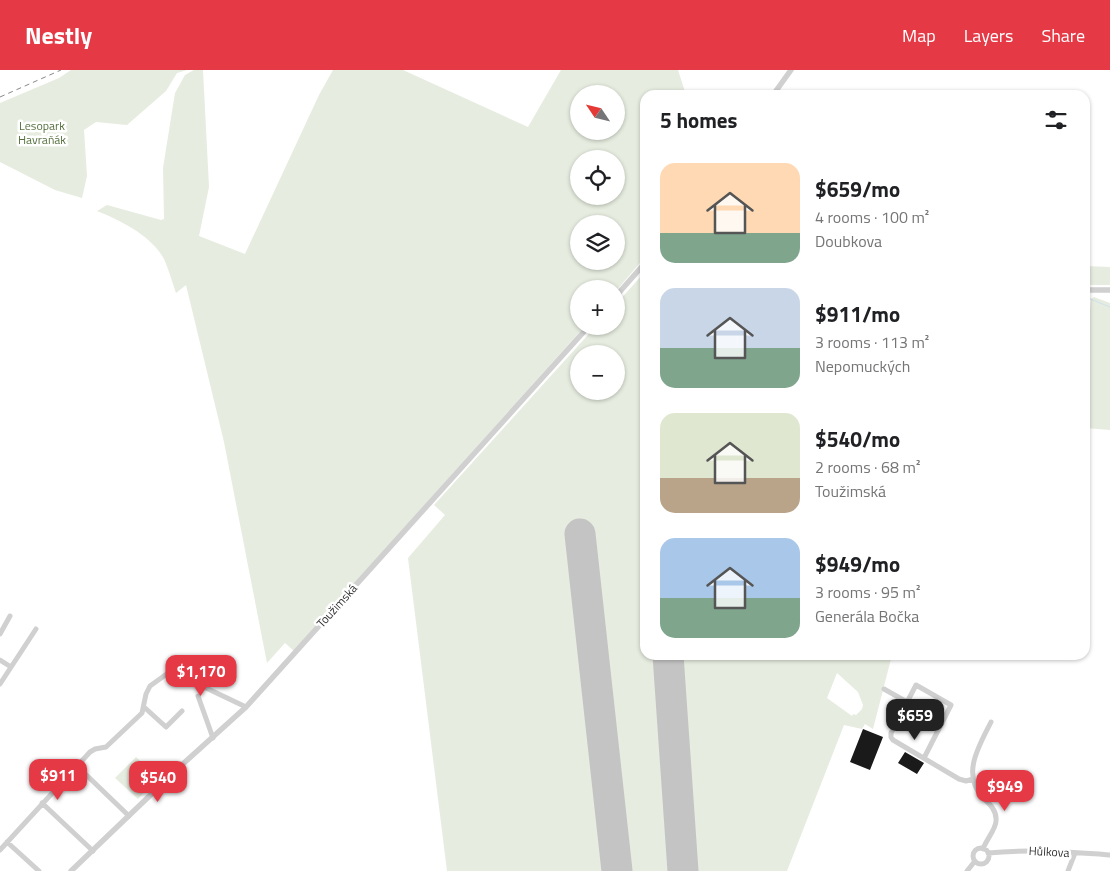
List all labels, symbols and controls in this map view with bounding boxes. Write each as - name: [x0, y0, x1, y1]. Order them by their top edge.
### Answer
- text: Nestly: [25, 17, 92, 53]
- text: Map: [902, 22, 936, 49]
- text: Layers: [964, 22, 1013, 49]
- text: Share: [1041, 22, 1085, 49]
- north arrow: [570, 85, 625, 140]
- map controls: [570, 85, 625, 400]
- text: 5 homes: [660, 104, 737, 136]
- icon: filters: [1042, 106, 1070, 134]
- park label: Lesopark Havraňák: [18, 116, 66, 149]
- button: locate: [570, 150, 625, 205]
- text: $659/mo: [815, 173, 900, 205]
- icon: home: [700, 183, 760, 243]
- text: 4 rooms · 100 m²: [815, 205, 929, 229]
- button: layers: [570, 215, 625, 270]
- text: Doubkova: [815, 229, 882, 253]
- button: +: [570, 280, 625, 335]
- text: $911/mo: [815, 298, 900, 330]
- icon: home: [700, 308, 760, 368]
- text: 3 rooms · 113 m²: [815, 330, 929, 354]
- button: −: [570, 345, 625, 400]
- text: Nepomuckých: [815, 354, 910, 378]
- text: $540/mo: [815, 423, 900, 455]
- icon: home: [700, 433, 760, 493]
- text: 2 rooms · 68 m²: [815, 455, 920, 479]
- text: Toužimská: [815, 479, 886, 503]
- text: $949/mo: [815, 548, 900, 580]
- icon: home: [700, 558, 760, 618]
- street label: Toužimská: [312, 579, 362, 632]
- text: 3 rooms · 95 m²: [815, 580, 920, 604]
- text: Generála Bočka: [815, 604, 919, 628]
- pin: $1,170: [160, 654, 242, 697]
- text: $1,170: [176, 659, 226, 683]
- pin: $659: [885, 698, 945, 741]
- text: $659: [897, 703, 933, 727]
- pin: $911: [28, 758, 88, 801]
- pin: $540: [128, 760, 188, 803]
- text: $911: [40, 763, 76, 787]
- text: $540: [140, 765, 176, 789]
- pin: $949: [975, 770, 1035, 812]
- text: $949: [987, 774, 1023, 798]
- street label: Hůlkova: [1028, 841, 1070, 862]

